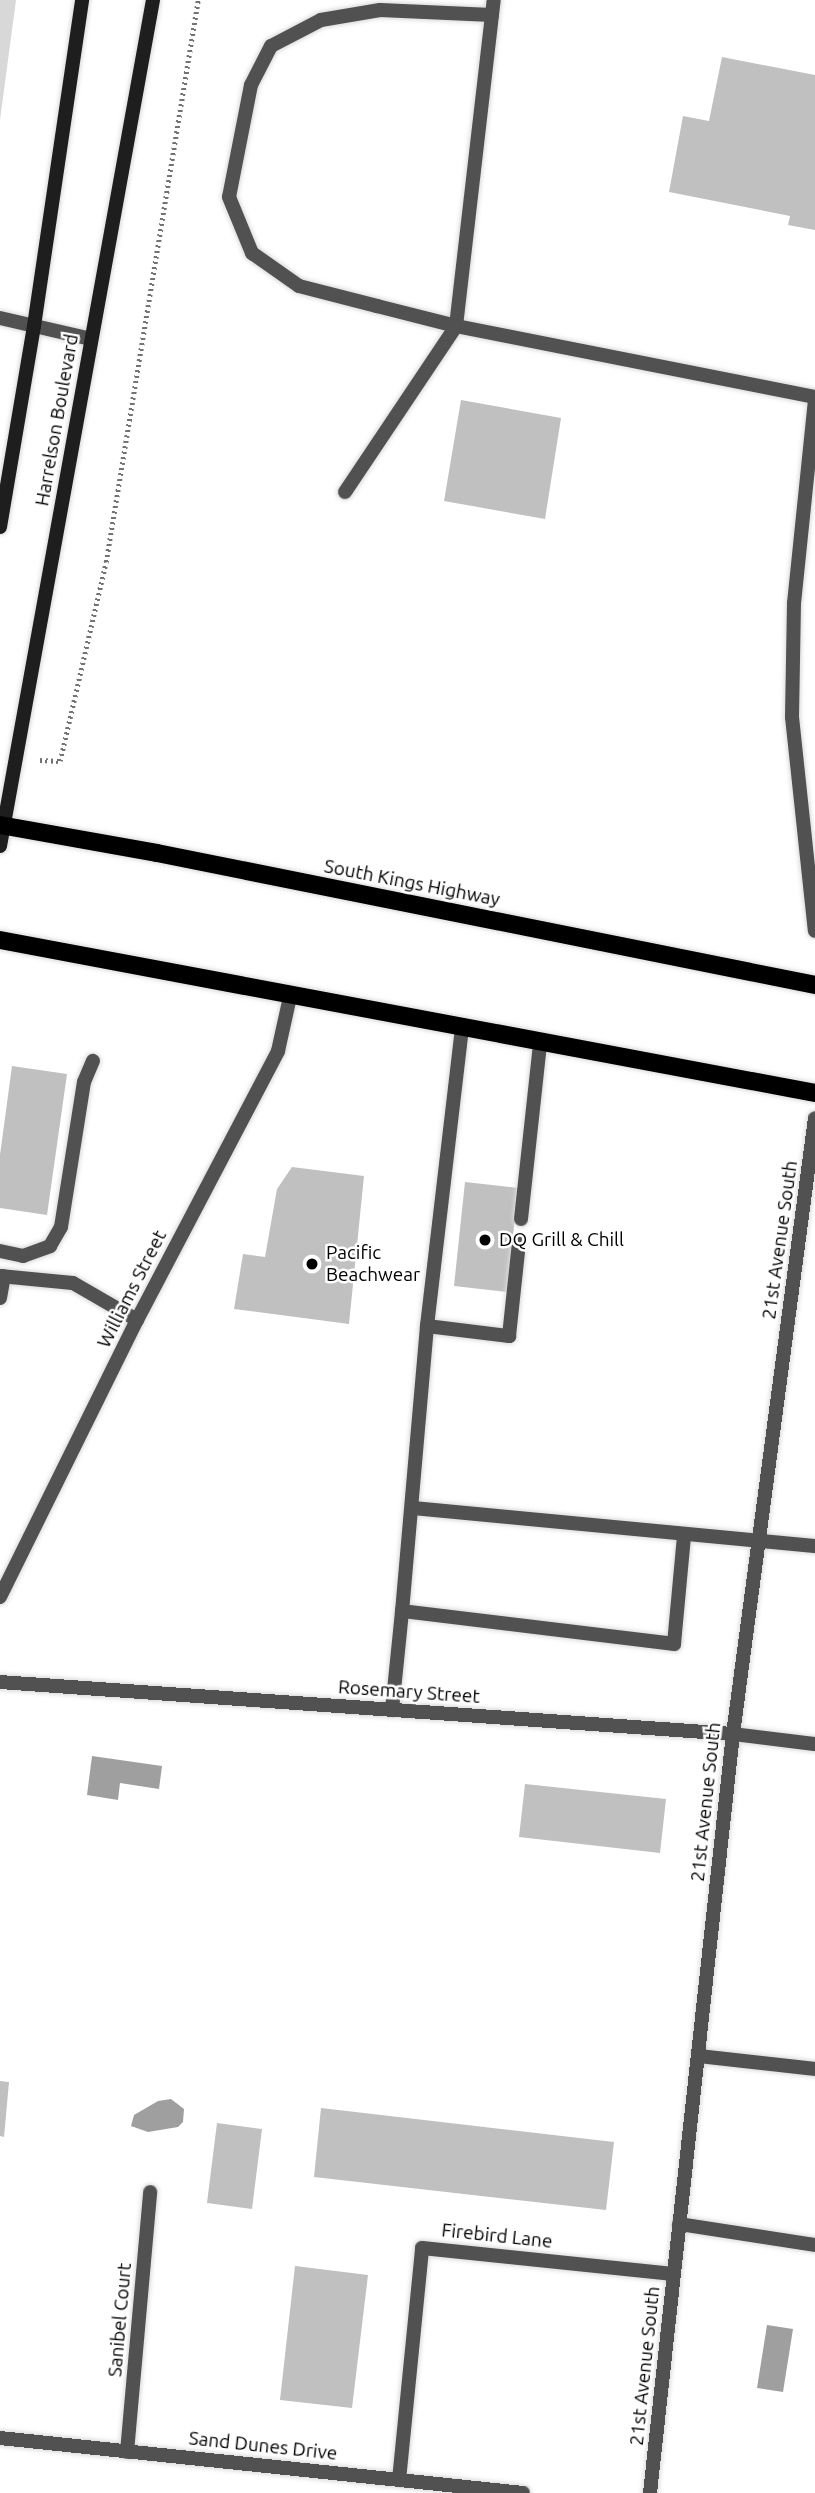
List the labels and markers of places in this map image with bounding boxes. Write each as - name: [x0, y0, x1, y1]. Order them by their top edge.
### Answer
- place label: DQ Grill & Chill: [499, 1229, 624, 1251]
- marker: DQ Grill & Chill: [477, 1232, 493, 1248]
- place label: Pacific Beachwear: [326, 1242, 420, 1286]
- marker: Pacific Beachwear: [304, 1256, 320, 1272]

